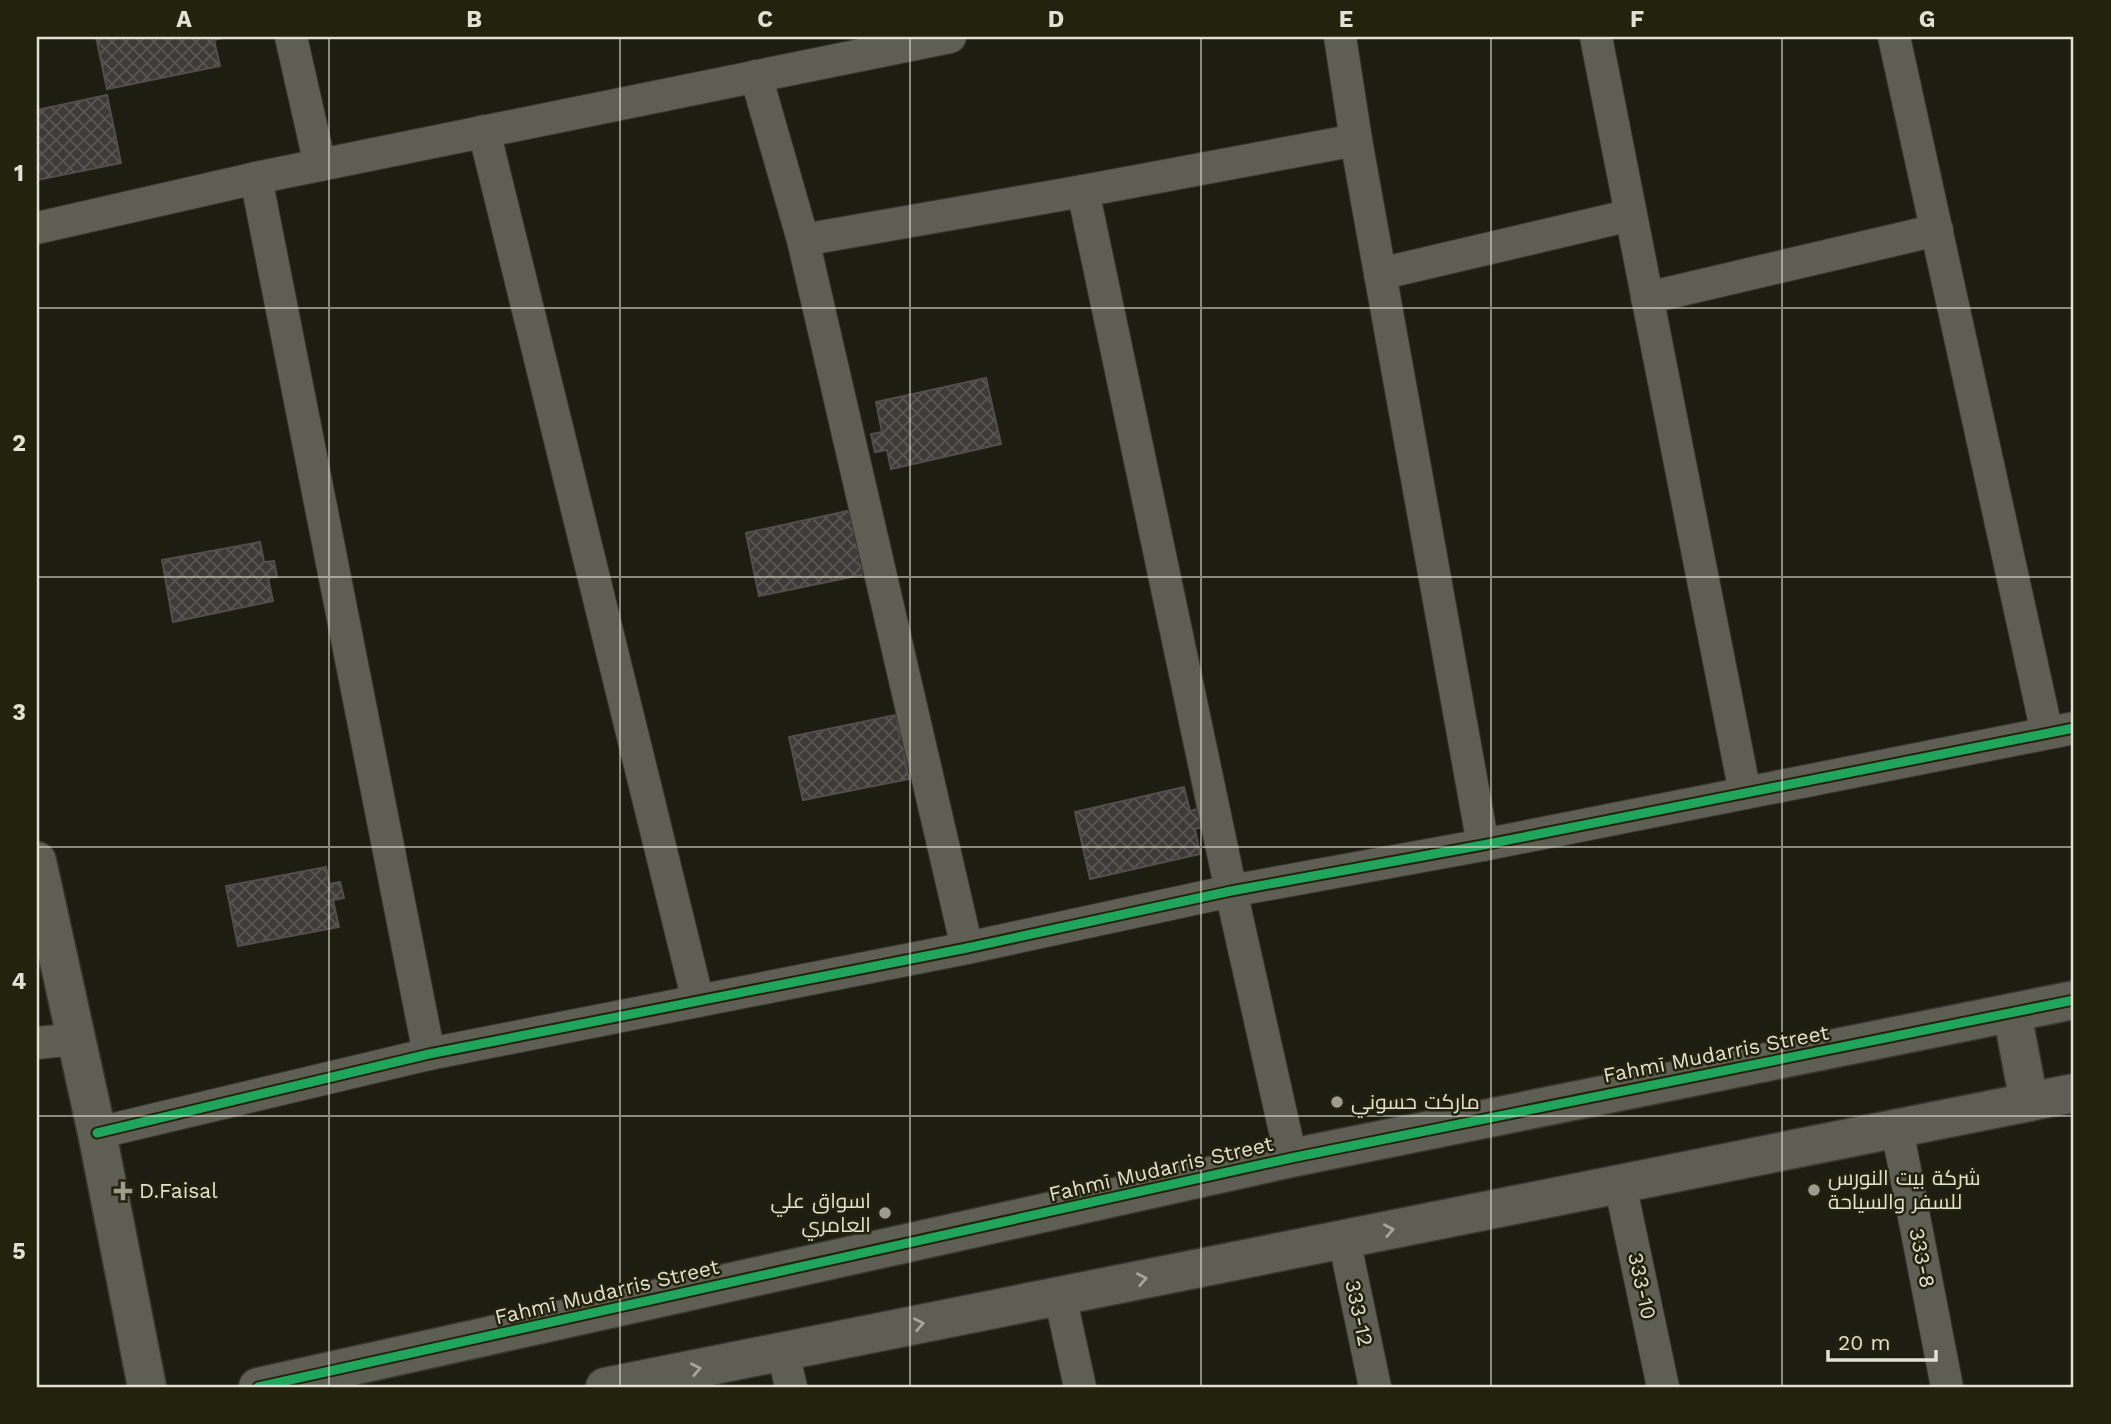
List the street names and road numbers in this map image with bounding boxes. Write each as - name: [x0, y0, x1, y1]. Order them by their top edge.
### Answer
- street label: Fahmī Mudarris Street: [1601, 1019, 1831, 1088]
- street label: Fahmī Mudarris Street: [1046, 1130, 1276, 1206]
- street label: 333-8: [1904, 1226, 1941, 1290]
- street label: 333-10: [1623, 1250, 1662, 1322]
- street label: Fahmī Mudarris Street: [492, 1253, 722, 1329]
- street label: 333-12: [1340, 1278, 1379, 1348]

